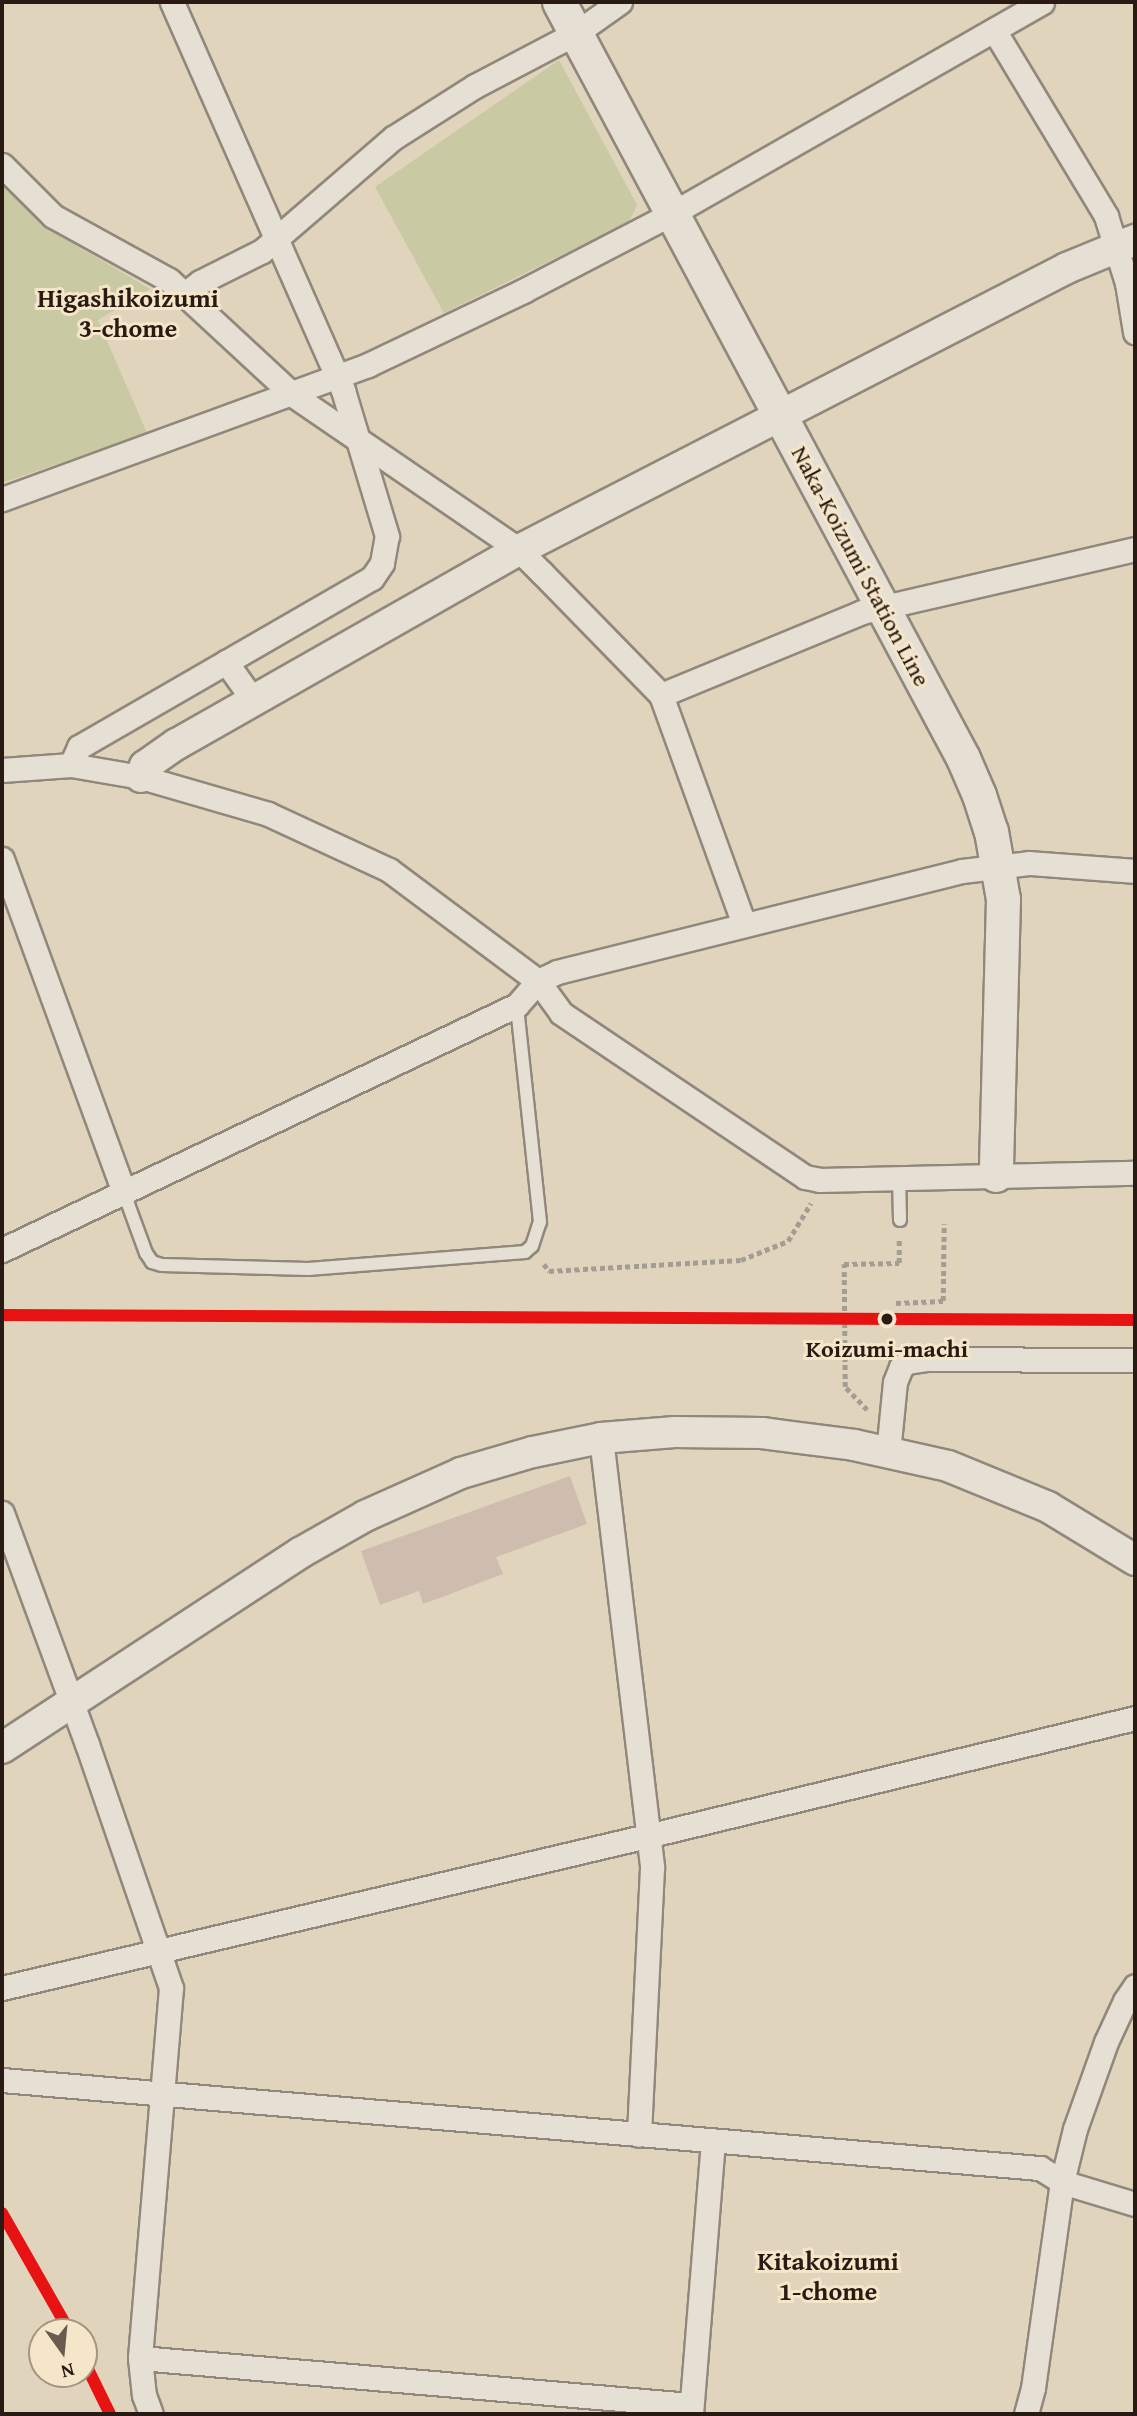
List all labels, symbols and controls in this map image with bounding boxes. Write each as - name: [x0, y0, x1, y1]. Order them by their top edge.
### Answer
- district label: Higashikoizumi 3-chome: [37, 282, 219, 344]
- street label: Naka-Koizumi Station Line: [785, 441, 937, 691]
- marker: Koizumi-machi: [875, 1307, 899, 1331]
- place label: Koizumi-machi: [806, 1335, 968, 1363]
- district label: Kitakoizumi 1-chome: [757, 2245, 899, 2306]
- north arrow: [28, 2318, 98, 2388]
- text: N: [58, 2356, 78, 2387]

